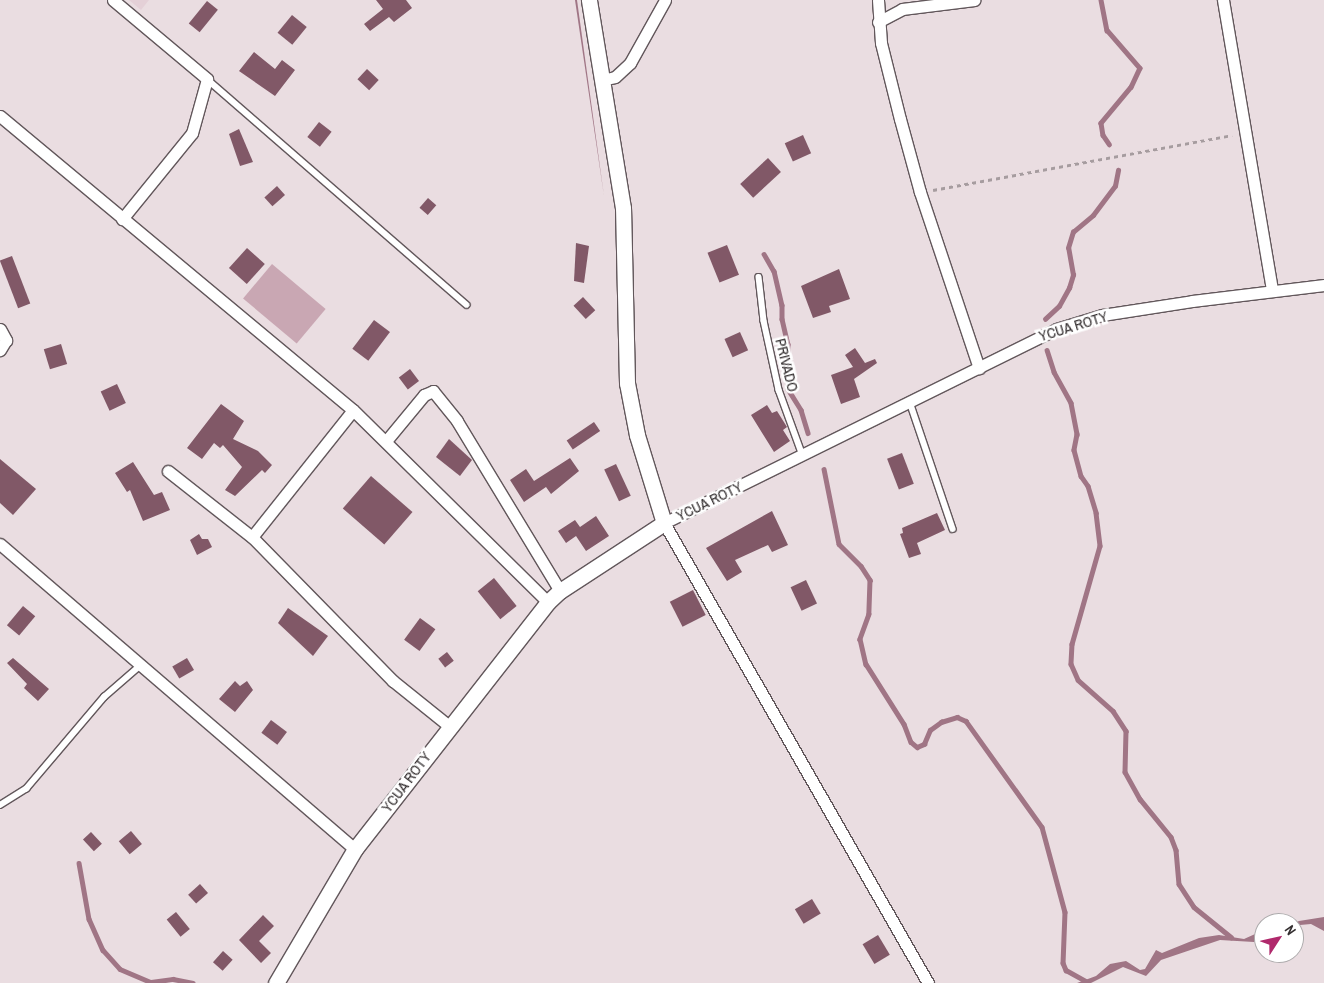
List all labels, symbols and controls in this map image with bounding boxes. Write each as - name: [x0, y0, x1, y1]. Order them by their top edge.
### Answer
- street label: YCUA ROTY: [1036, 307, 1110, 345]
- street label: PRIVADO: [772, 336, 802, 394]
- street label: YCUA ROTY: [673, 477, 745, 525]
- street label: YCUA ROTY: [377, 748, 435, 816]
- north arrow: [1254, 913, 1304, 963]
- text: N: [1281, 921, 1300, 939]

